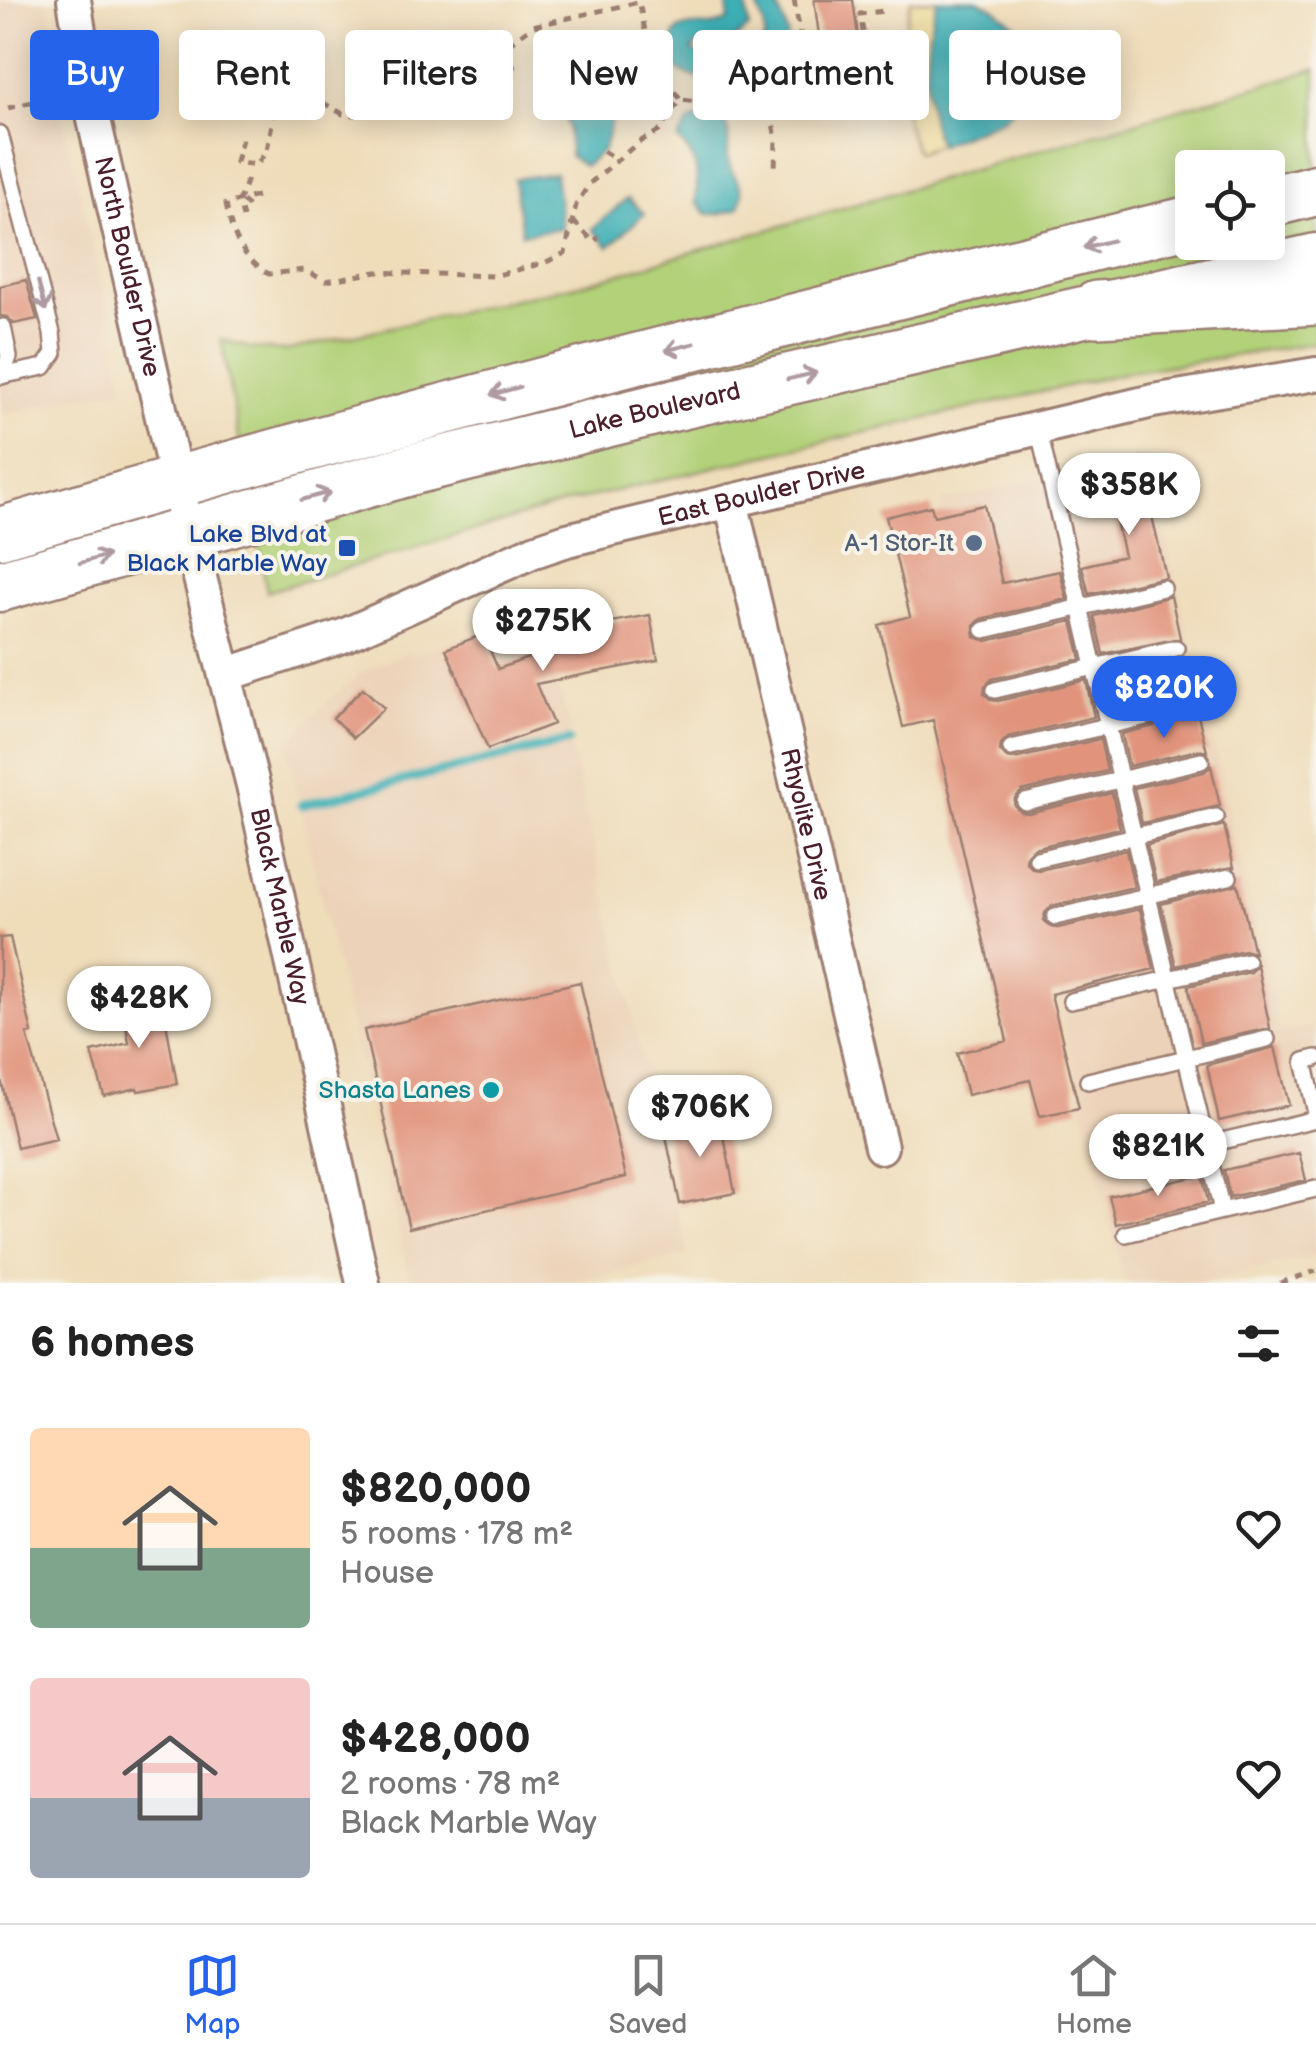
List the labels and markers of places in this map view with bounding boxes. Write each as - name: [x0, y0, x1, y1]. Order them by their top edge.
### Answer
- pin: $358K: [1059, 453, 1199, 538]
- place label: Lake Blvd at Black Marble Way: [126, 519, 328, 579]
- place label: A-1 Stor-It: [845, 528, 954, 559]
- marker: A-1 Stor-It: [963, 532, 985, 554]
- marker: Lake Blvd at Black Marble Way: [336, 537, 358, 559]
- pin: $275K: [473, 589, 613, 674]
- pin: $820K: [1094, 656, 1234, 741]
- pin: $428K: [69, 966, 209, 1051]
- place label: Shasta Lanes: [319, 1075, 471, 1106]
- pin: $706K: [630, 1075, 770, 1160]
- marker: Shasta Lanes: [480, 1079, 502, 1101]
- pin: $821K: [1088, 1114, 1228, 1199]

